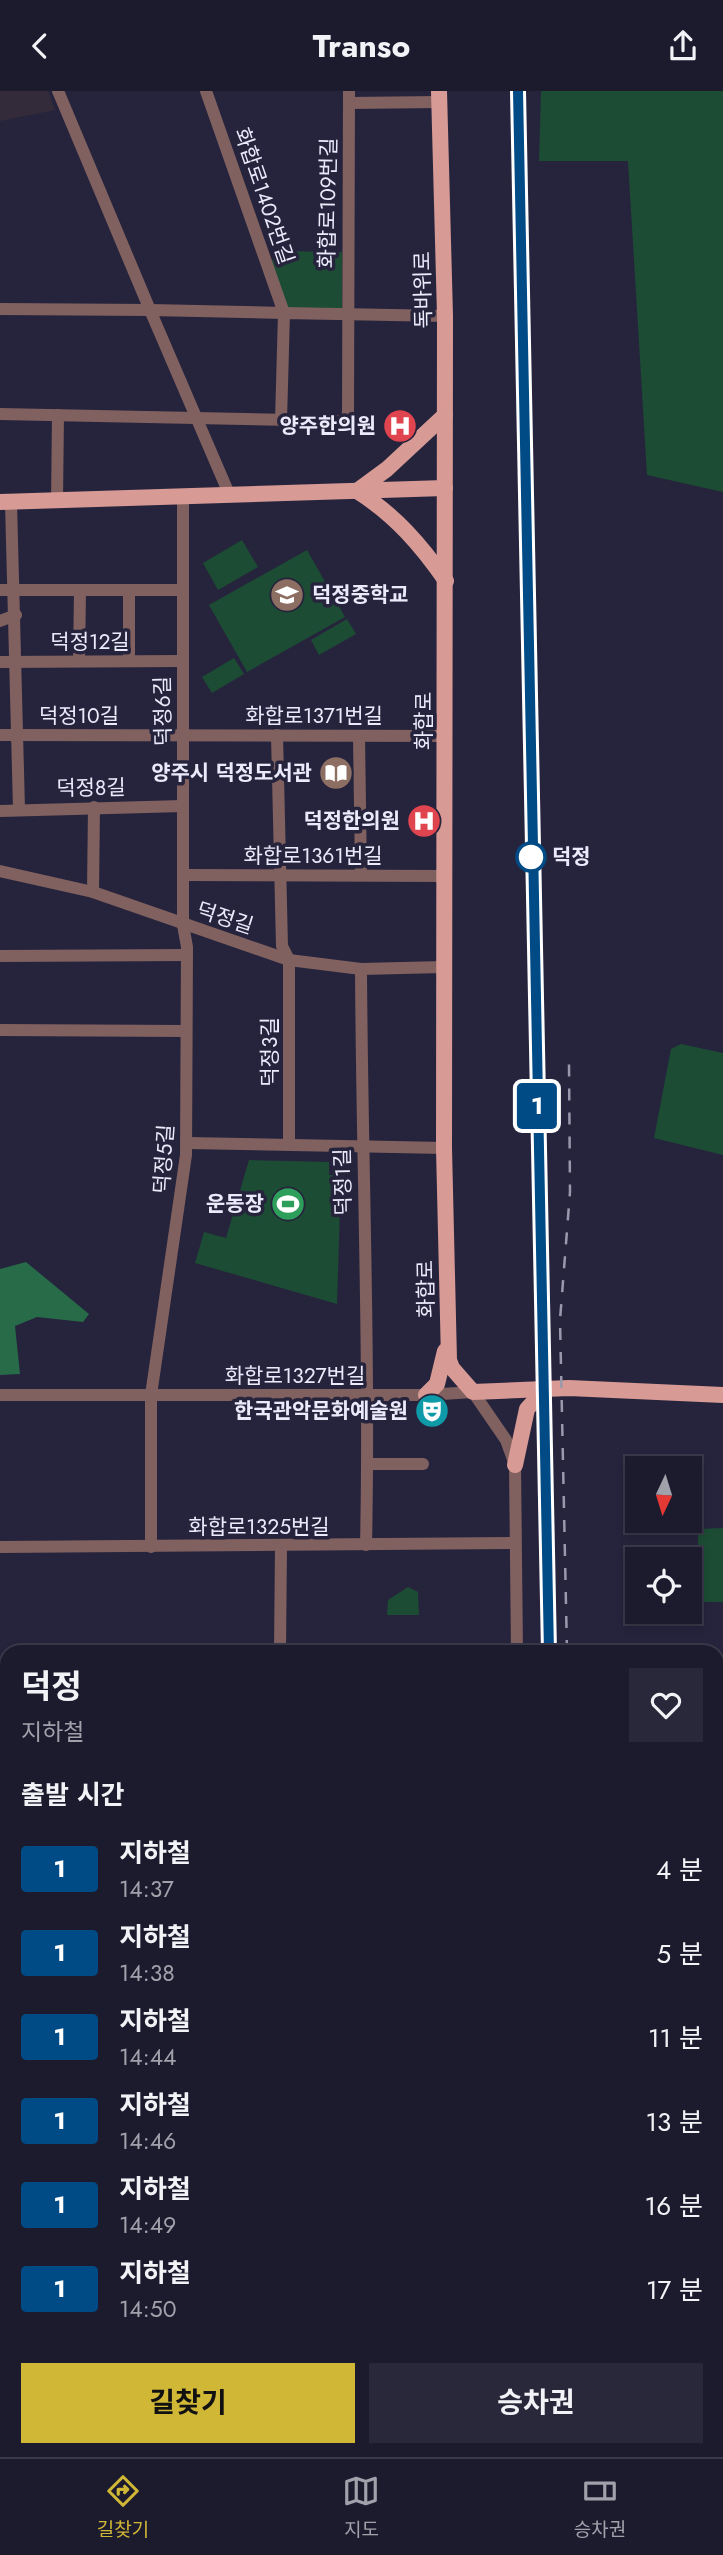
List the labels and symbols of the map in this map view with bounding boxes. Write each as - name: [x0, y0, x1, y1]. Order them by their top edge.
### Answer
- street label: 화합로1402번길: [227, 124, 301, 268]
- street label: 화합로109번길: [312, 137, 344, 269]
- street label: 독바위로: [407, 251, 439, 329]
- hospital icon: 양주한의원: [381, 407, 419, 445]
- place label: 양주한의원: [279, 411, 376, 441]
- school or university icon: 덕정중학교: [268, 576, 306, 614]
- place label: 덕정중학교: [312, 580, 409, 610]
- street label: 덕정12길: [50, 627, 130, 657]
- street label: 덕정6길: [147, 676, 179, 746]
- street label: 화합로: [409, 692, 439, 750]
- street label: 덕정10길: [39, 701, 119, 731]
- street label: 화합로1371번길: [245, 701, 383, 731]
- library icon: 양주시 덕정도서관: [317, 754, 355, 792]
- place label: 양주시 덕정도서관: [151, 758, 312, 788]
- street label: 덕정8길: [56, 772, 126, 804]
- hospital icon: 덕정한의원: [405, 802, 443, 840]
- place label: 덕정한의원: [303, 806, 400, 836]
- street label: 화합로1361번길: [243, 841, 383, 871]
- marker: 덕정: [516, 842, 546, 872]
- place label: 덕정: [552, 842, 591, 872]
- street label: 덕정길: [193, 895, 257, 941]
- street label: 덕정3길: [255, 1017, 285, 1087]
- line badge: 1: [514, 1083, 560, 1129]
- street label: 덕정5길: [147, 1123, 181, 1195]
- street label: 덕정1길: [327, 1148, 359, 1216]
- sports icon: 운동장: [269, 1185, 307, 1223]
- place label: 운동장: [206, 1189, 264, 1219]
- street label: 화합로: [410, 1260, 442, 1318]
- street label: 화합로1327번길: [225, 1361, 365, 1391]
- theatre icon: 한국관악문화예술원: [413, 1392, 451, 1430]
- place label: 한국관악문화예술원: [234, 1396, 408, 1426]
- north arrow: [625, 1456, 702, 1533]
- street label: 화합로1325번길: [188, 1512, 330, 1542]

